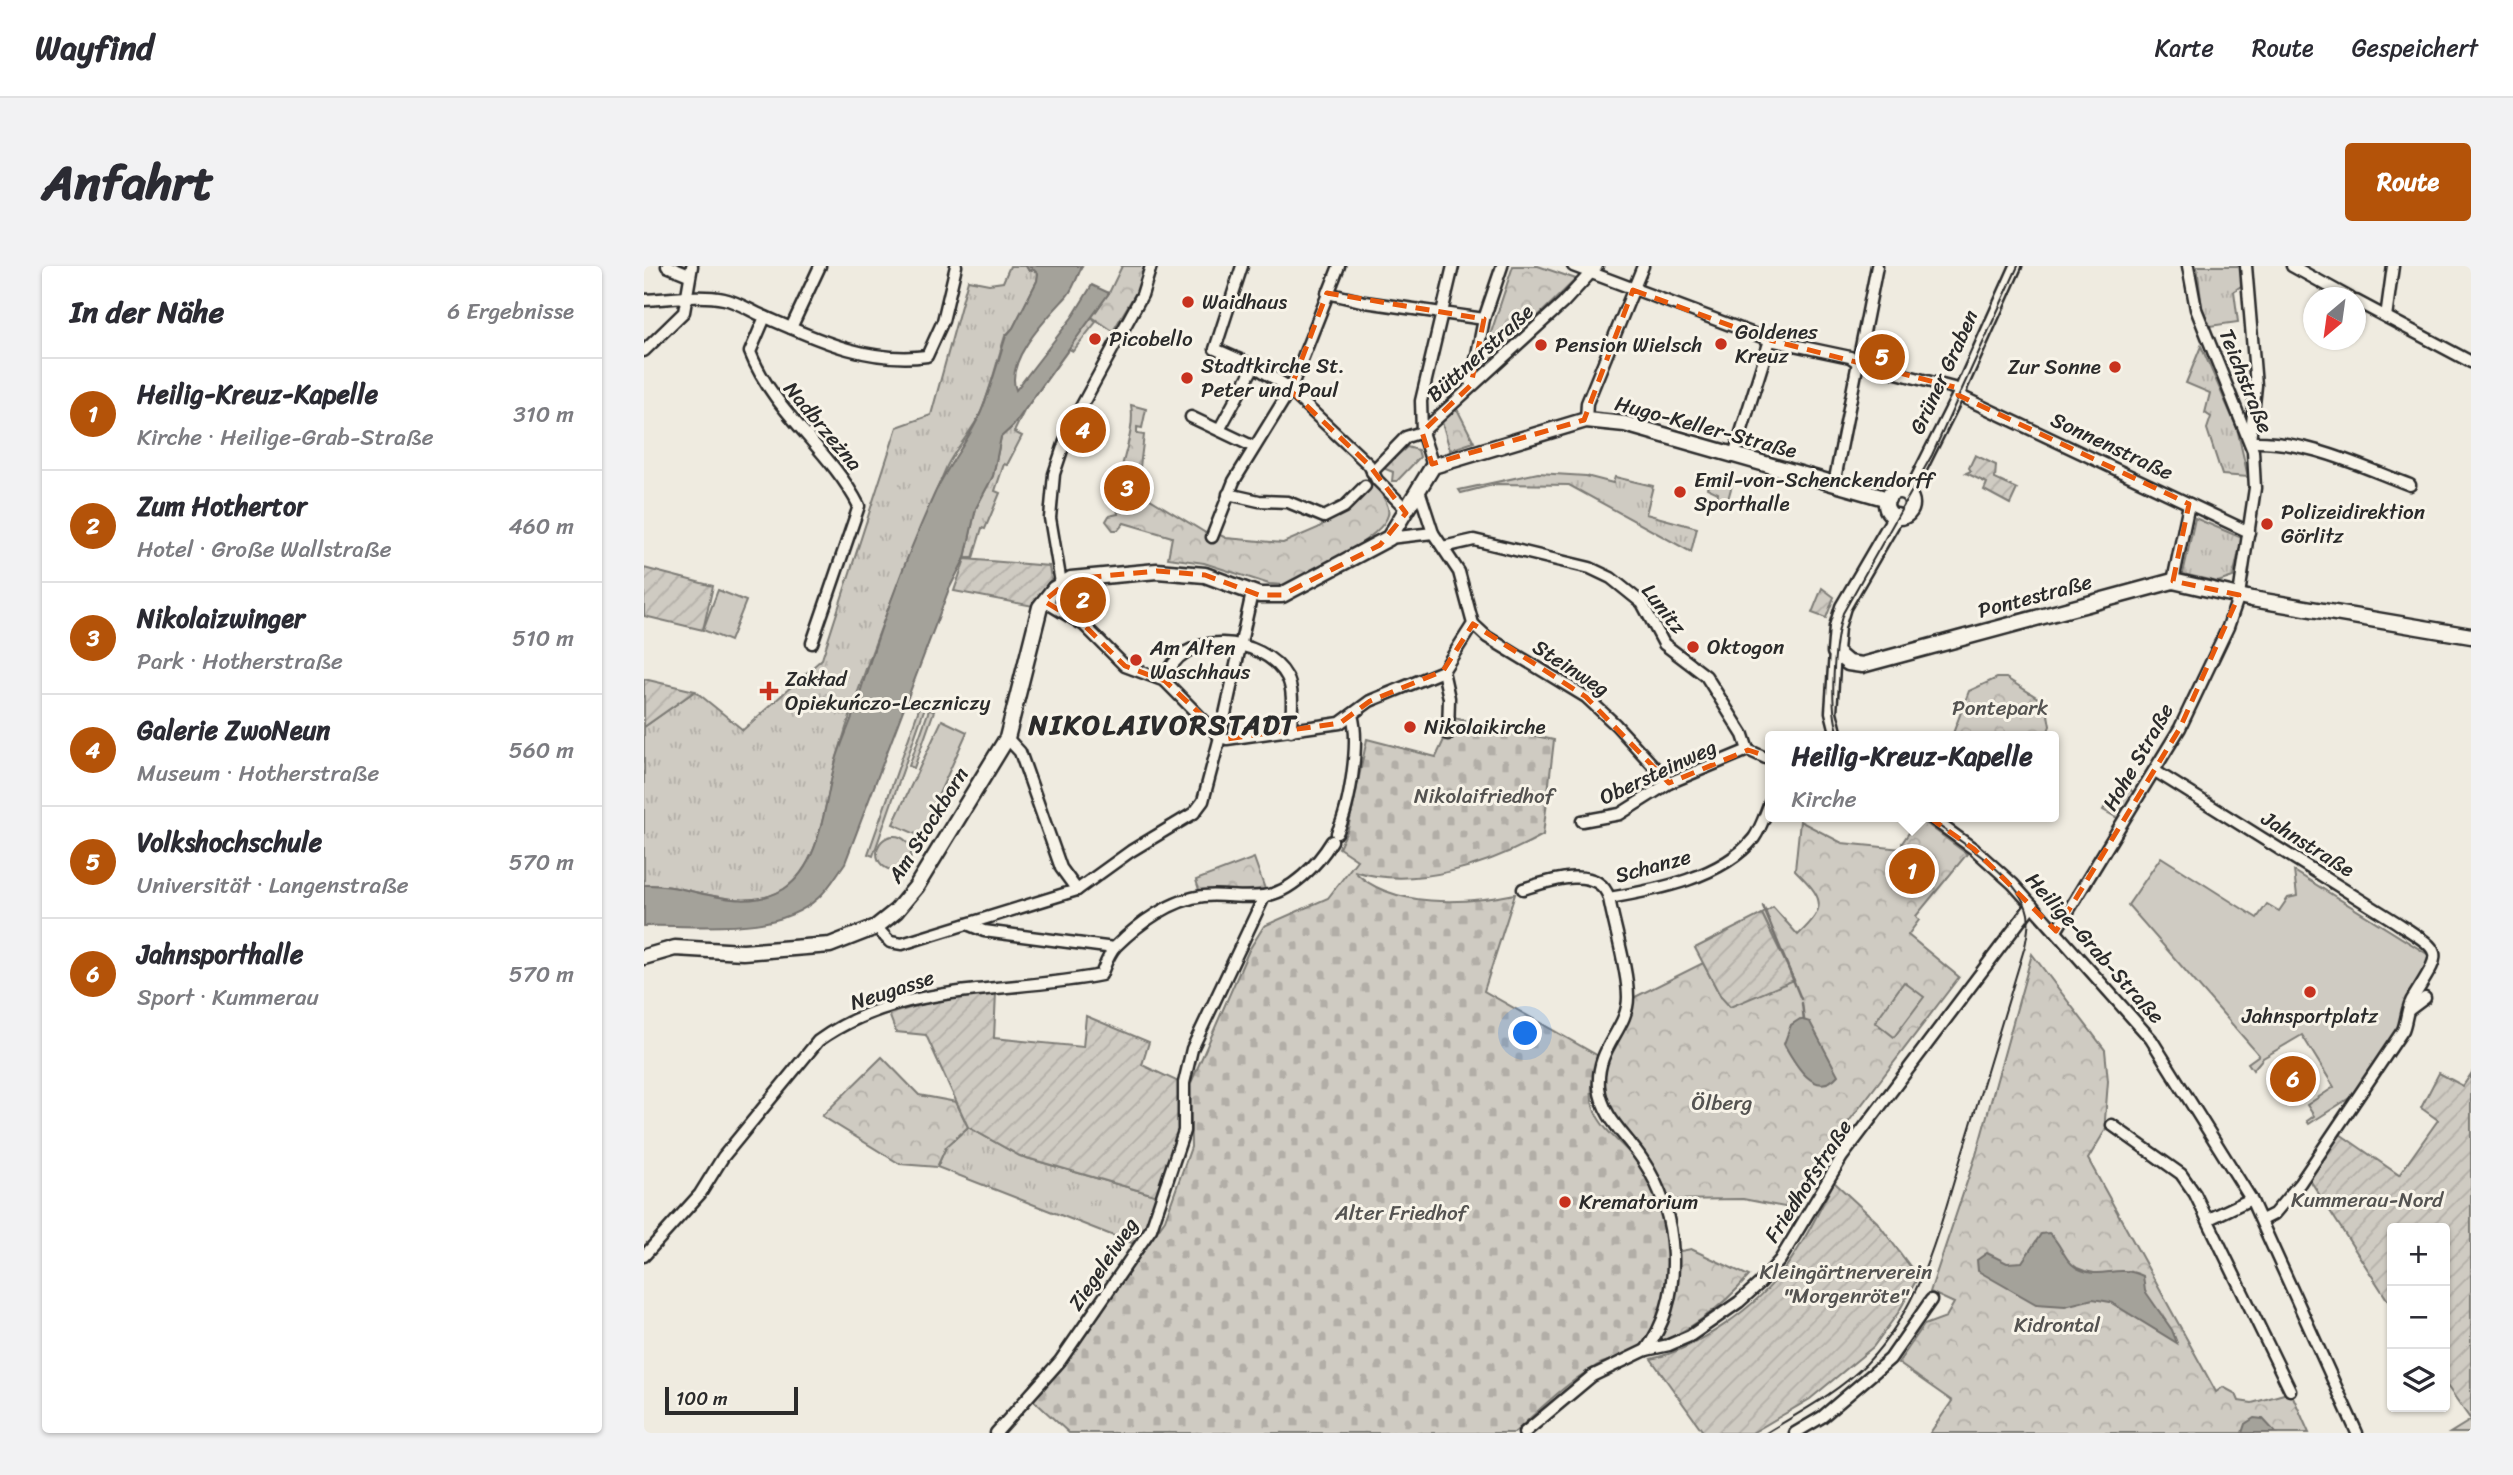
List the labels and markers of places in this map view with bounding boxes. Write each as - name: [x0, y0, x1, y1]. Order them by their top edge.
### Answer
- place label: Waidhaus: [1202, 283, 1287, 321]
- marker: Waidhaus: [1180, 294, 1196, 310]
- place label: Goldenes Kreuz: [1735, 313, 1818, 375]
- place label: Picobello: [1109, 320, 1193, 358]
- place label: Pension Wielsch: [1555, 326, 1702, 364]
- marker: Picobello: [1087, 331, 1103, 347]
- pin: 5: [1859, 331, 1905, 383]
- marker: Goldenes Kreuz: [1713, 336, 1729, 352]
- marker: Pension Wielsch: [1533, 337, 1549, 353]
- place label: Stadtkirche St. Peter und Paul: [1201, 347, 1345, 409]
- place label: Zur Sonne: [2008, 348, 2101, 386]
- marker: Zur Sonne: [2107, 359, 2123, 375]
- marker: Stadtkirche St. Peter und Paul: [1179, 370, 1195, 386]
- pin: 4: [1060, 404, 1106, 456]
- place label: Emil-von-Schenckendorff Sporthalle: [1694, 461, 1937, 523]
- pin: 3: [1104, 462, 1150, 514]
- marker: Emil-von-Schenckendorff Sporthalle: [1672, 484, 1688, 500]
- place label: Polizeidirektion Görlitz: [2281, 493, 2425, 555]
- marker: Polizeidirektion Görlitz: [2259, 516, 2275, 532]
- pin: 2: [1060, 574, 1106, 626]
- place label: Oktogon: [1707, 628, 1784, 666]
- place label: Am Alten Waschhaus: [1149, 629, 1251, 691]
- marker: Oktogon: [1685, 639, 1701, 655]
- marker: Am Alten Waschhaus: [1128, 652, 1144, 668]
- place label: Zakład Opiekuńczo-Leczniczy: [785, 660, 990, 722]
- marker: Zakład Opiekuńczo-Leczniczy: [759, 681, 779, 701]
- place label: Nikolaikirche: [1424, 708, 1546, 746]
- marker: Nikolaikirche: [1402, 719, 1418, 735]
- pin: 1: [1889, 845, 1935, 897]
- marker: Jahnsportplatz: [2302, 984, 2318, 1000]
- place label: Jahnsportplatz: [2241, 997, 2379, 1035]
- pin: 6: [2270, 1053, 2316, 1105]
- place label: Krematorium: [1579, 1183, 1699, 1221]
- marker: Krematorium: [1557, 1194, 1573, 1210]

